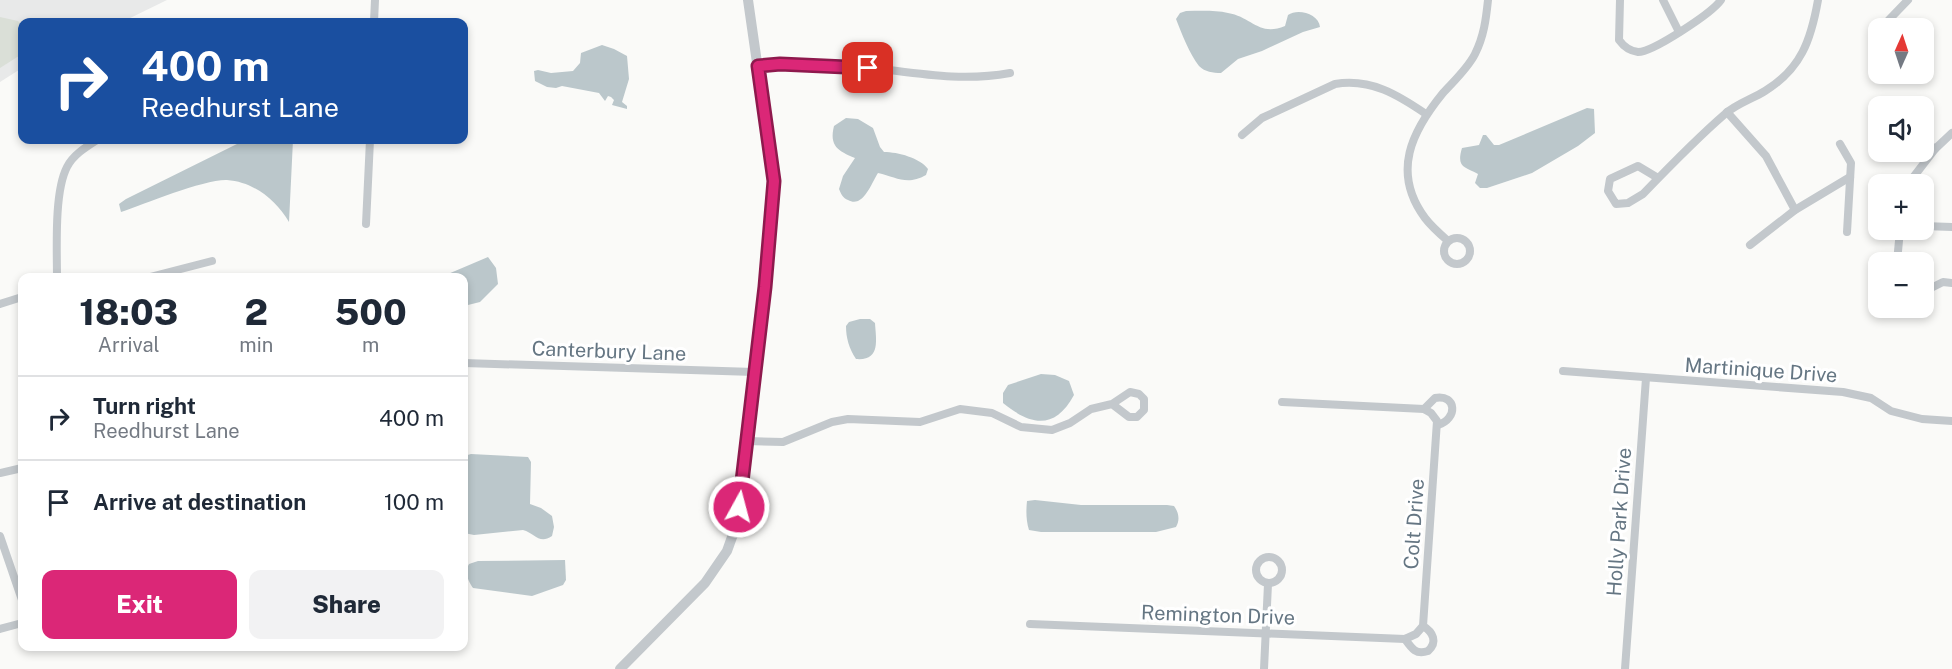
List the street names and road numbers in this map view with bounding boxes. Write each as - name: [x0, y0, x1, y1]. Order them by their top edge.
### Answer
- street label: Canterbury Lane: [531, 336, 687, 366]
- street label: Martinique Drive: [1684, 353, 1838, 387]
- street label: Holly Park Drive: [1602, 447, 1636, 597]
- street label: Colt Drive: [1399, 478, 1429, 570]
- street label: Remington Drive: [1141, 600, 1295, 630]

